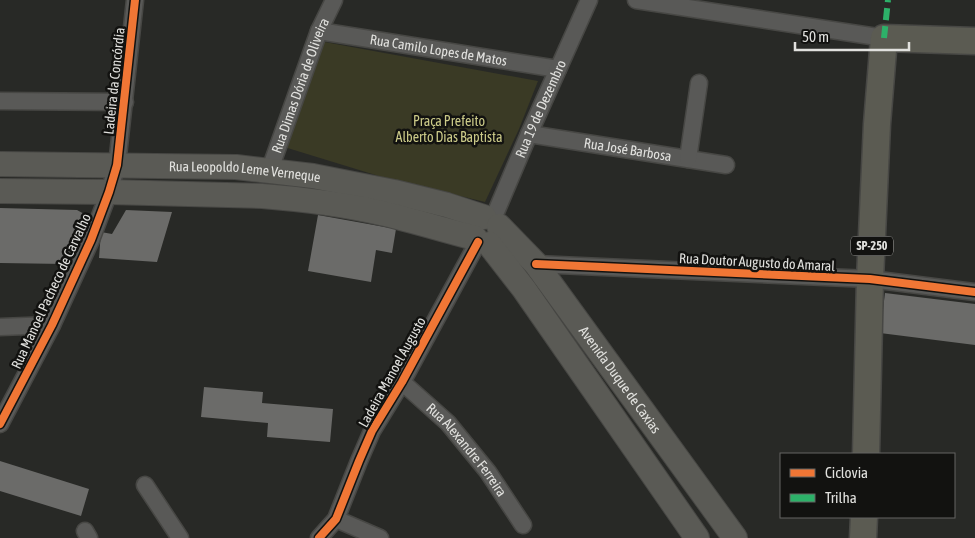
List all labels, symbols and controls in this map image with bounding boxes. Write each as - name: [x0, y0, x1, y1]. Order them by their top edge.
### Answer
- street label: Rua Dimas Dória de Oliveira: [268, 15, 332, 155]
- scale bar: [795, 20, 909, 52]
- street label: Ladeira da Concórdia: [100, 27, 128, 135]
- text: 50 m: [802, 28, 829, 45]
- street label: Rua Camilo Lopes de Matos: [369, 31, 508, 69]
- street label: Rua 19 de Dezembro: [512, 57, 569, 160]
- park label: Praça Prefeito Alberto Dias Baptista: [396, 113, 502, 145]
- street label: Rua José Barbosa: [583, 135, 673, 164]
- street label: Rua Leopoldo Leme Verneque: [169, 158, 322, 185]
- street label: Rua Manoel Pacheco de Carvalho: [8, 211, 94, 371]
- road number: SP-250: [851, 237, 893, 256]
- street label: Rua Doutor Augusto do Amaral: [679, 250, 836, 274]
- street label: Ladeira Manoel Augusto: [355, 314, 429, 430]
- street label: Avenida Duque de Caxias: [576, 323, 664, 436]
- street label: Rua Alexandre Ferreira: [423, 400, 510, 499]
- legend: [780, 453, 955, 518]
- text: Ciclovia: [825, 464, 868, 481]
- text: Trilha: [825, 489, 857, 506]

